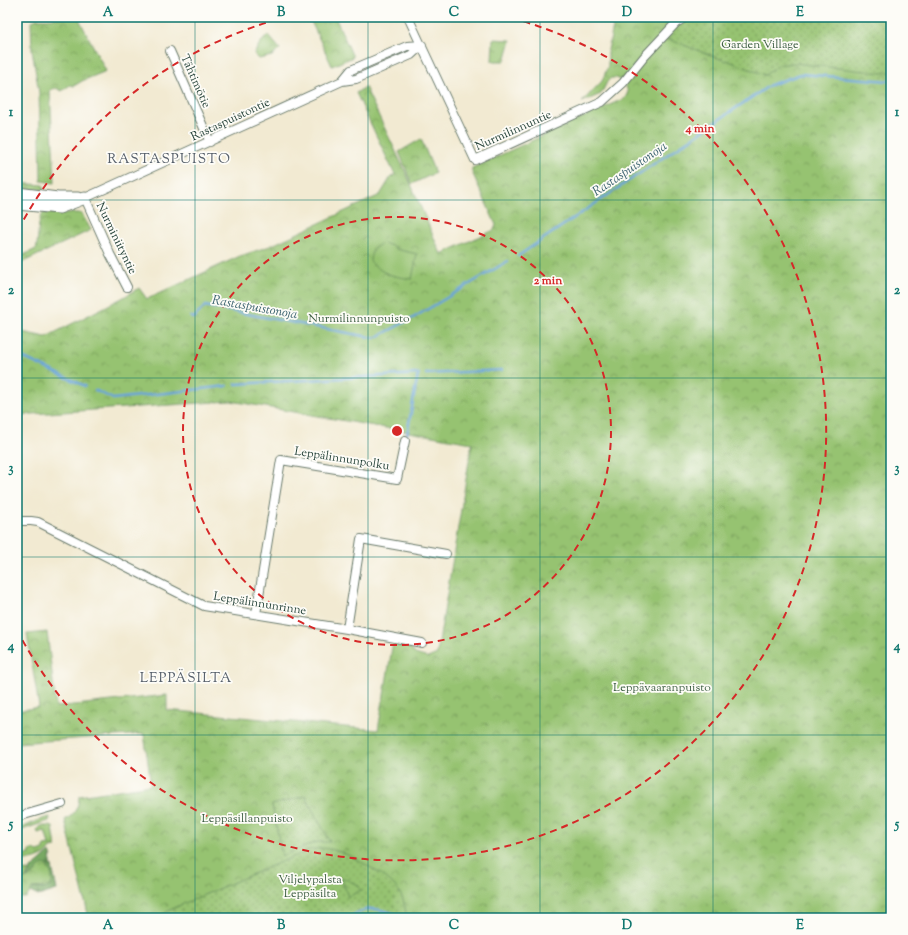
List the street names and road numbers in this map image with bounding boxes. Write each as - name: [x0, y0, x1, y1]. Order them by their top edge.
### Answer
- street label: Tähtimötie: [175, 52, 215, 111]
- street label: Rastaspuistontie: [188, 93, 273, 146]
- street label: Nurmilinnuntie: [472, 106, 555, 156]
- street label: Nurminiityntie: [91, 199, 142, 278]
- street label: Leppälinnunpolku: [293, 443, 391, 475]
- street label: Leppälinnunrinne: [212, 588, 308, 620]

